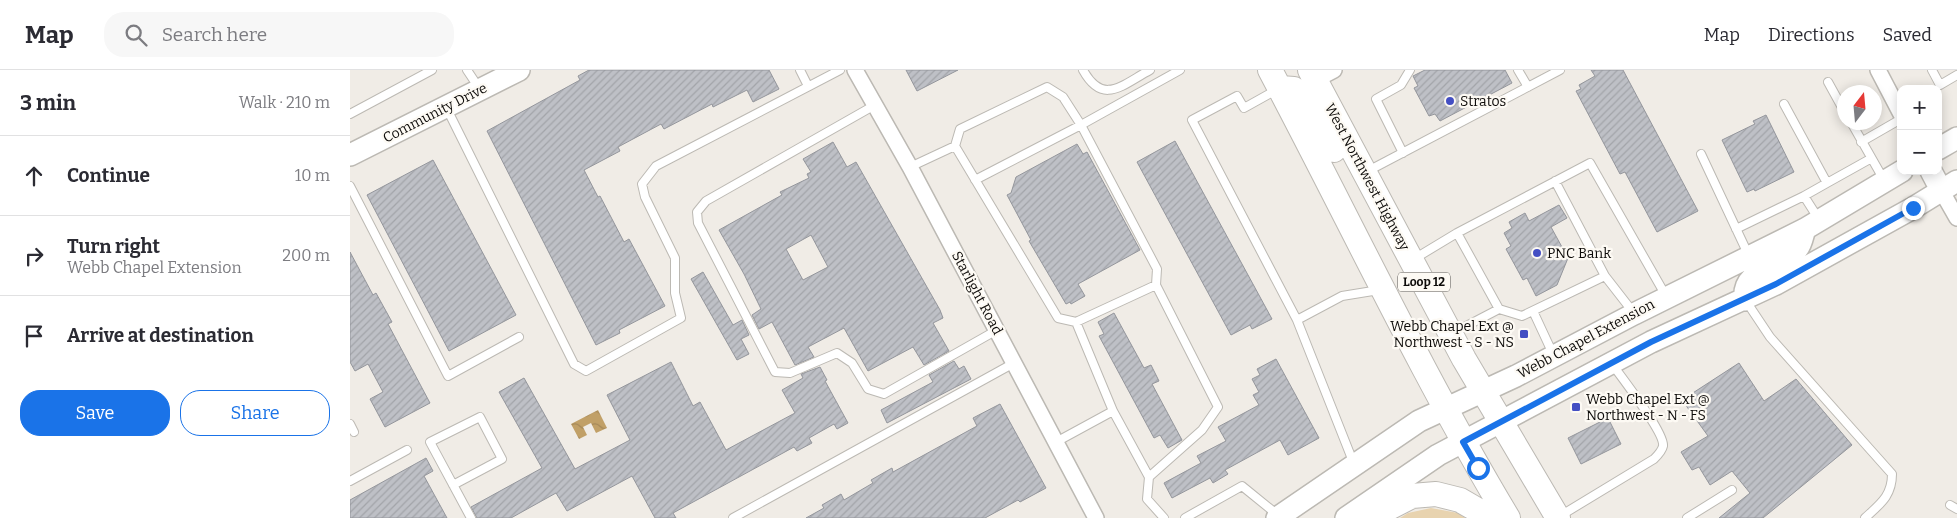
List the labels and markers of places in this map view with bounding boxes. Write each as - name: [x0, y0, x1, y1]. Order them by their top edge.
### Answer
- place label: Stratos: [1460, 93, 1506, 110]
- marker: Stratos: [1444, 95, 1456, 107]
- place label: PNC Bank: [1547, 245, 1611, 262]
- marker: PNC Bank: [1531, 247, 1543, 259]
- place label: Webb Chapel Ext @ Northwest - S - NS: [1390, 318, 1514, 351]
- marker: Webb Chapel Ext @ Northwest - S - NS: [1518, 328, 1530, 340]
- place label: Webb Chapel Ext @ Northwest - N - FS: [1586, 391, 1710, 424]
- marker: Webb Chapel Ext @ Northwest - N - FS: [1570, 401, 1582, 413]

